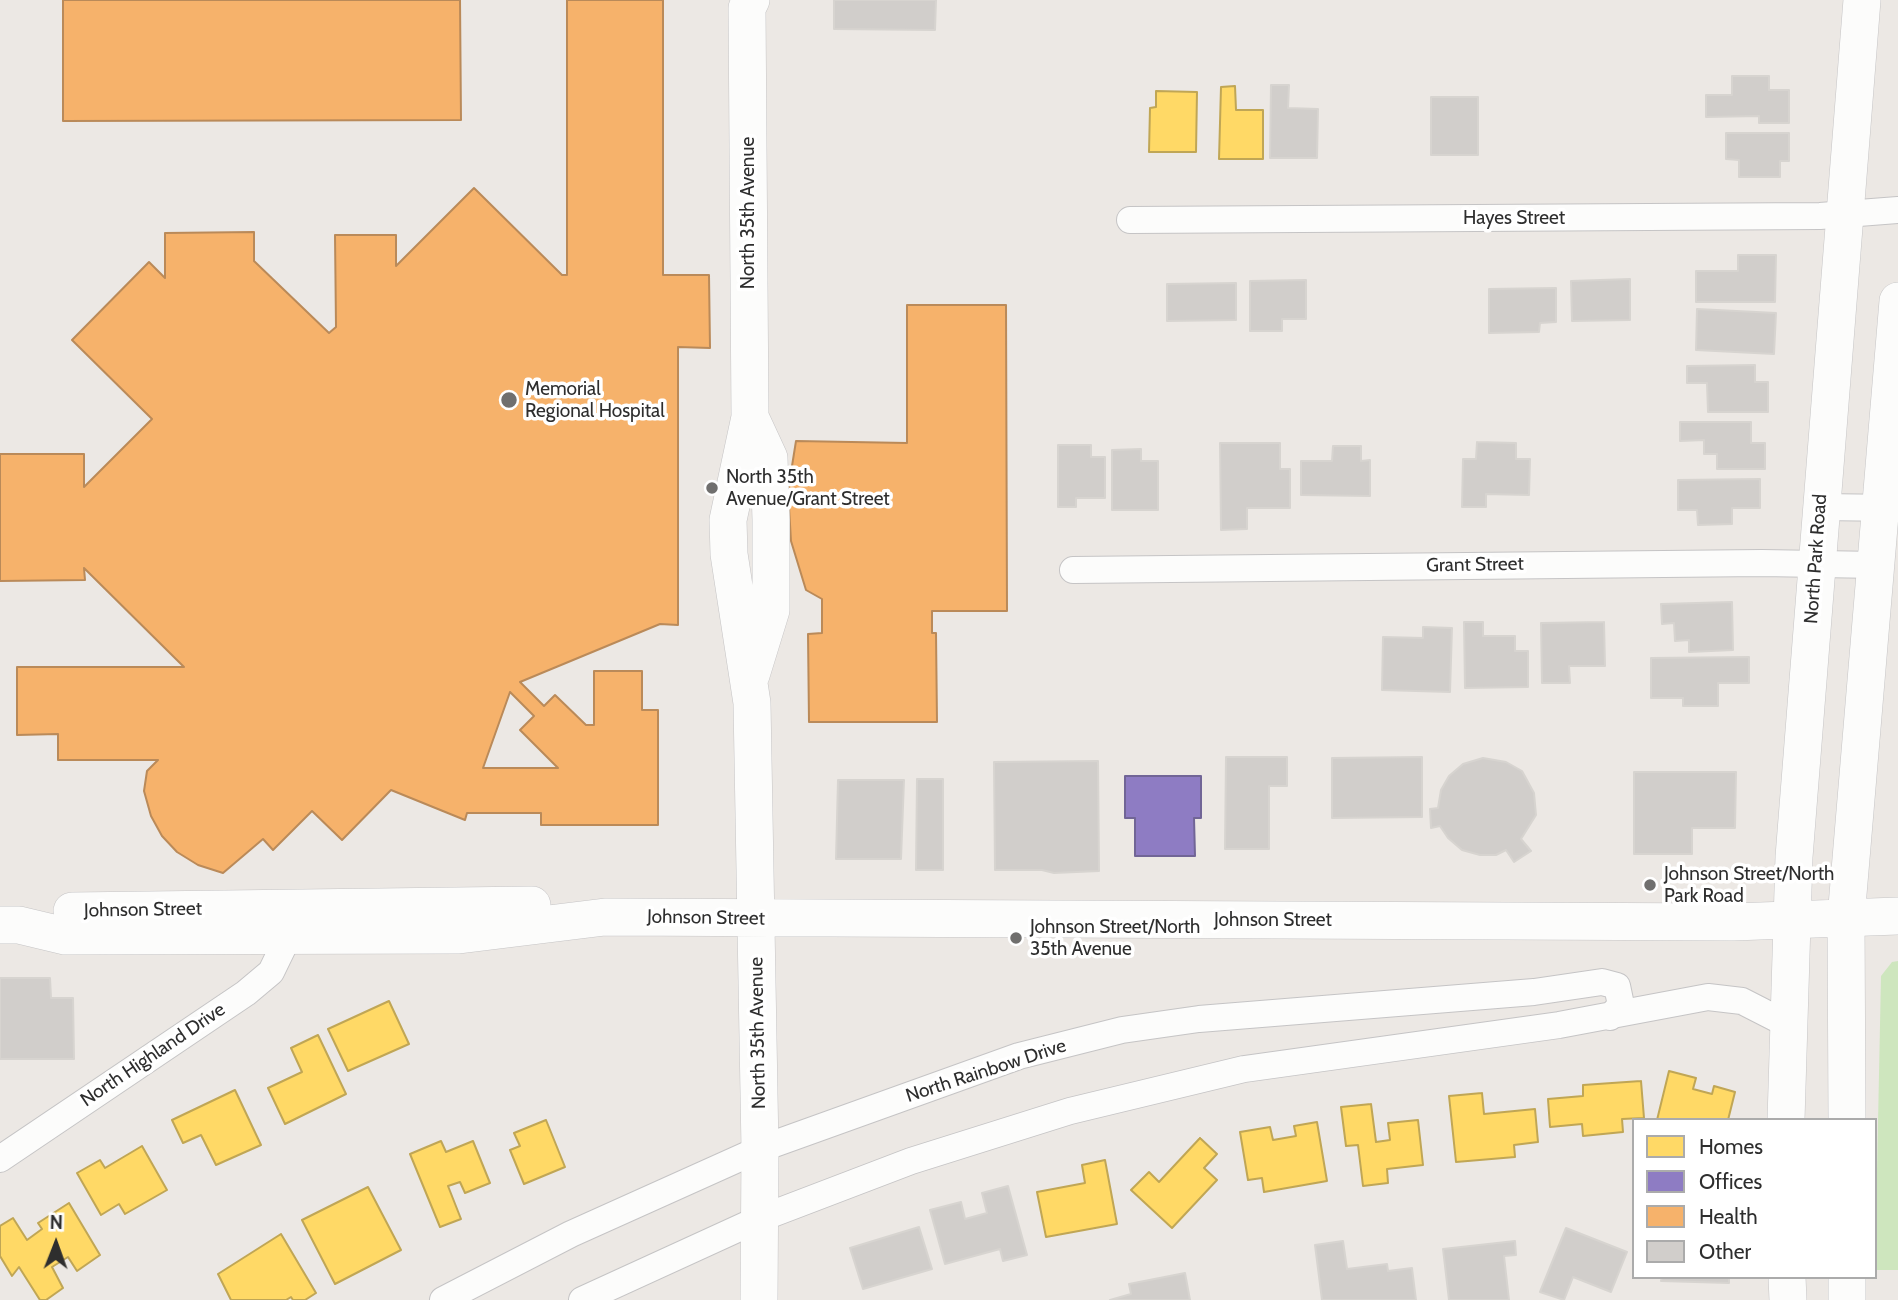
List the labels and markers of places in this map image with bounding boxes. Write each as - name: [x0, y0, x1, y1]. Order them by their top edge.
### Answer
- place label: Memorial Regional Hospital: [525, 378, 665, 422]
- marker: Memorial Regional Hospital: [499, 390, 519, 410]
- place label: North 35th Avenue/Grant Street: [726, 466, 890, 510]
- marker: North 35th Avenue/Grant Street: [704, 480, 720, 496]
- place label: Johnson Street/North Park Road: [1664, 863, 1834, 907]
- marker: Johnson Street/North Park Road: [1642, 877, 1658, 893]
- place label: Johnson Street/North 35th Avenue: [1030, 916, 1200, 960]
- marker: Johnson Street/North 35th Avenue: [1008, 930, 1024, 946]

